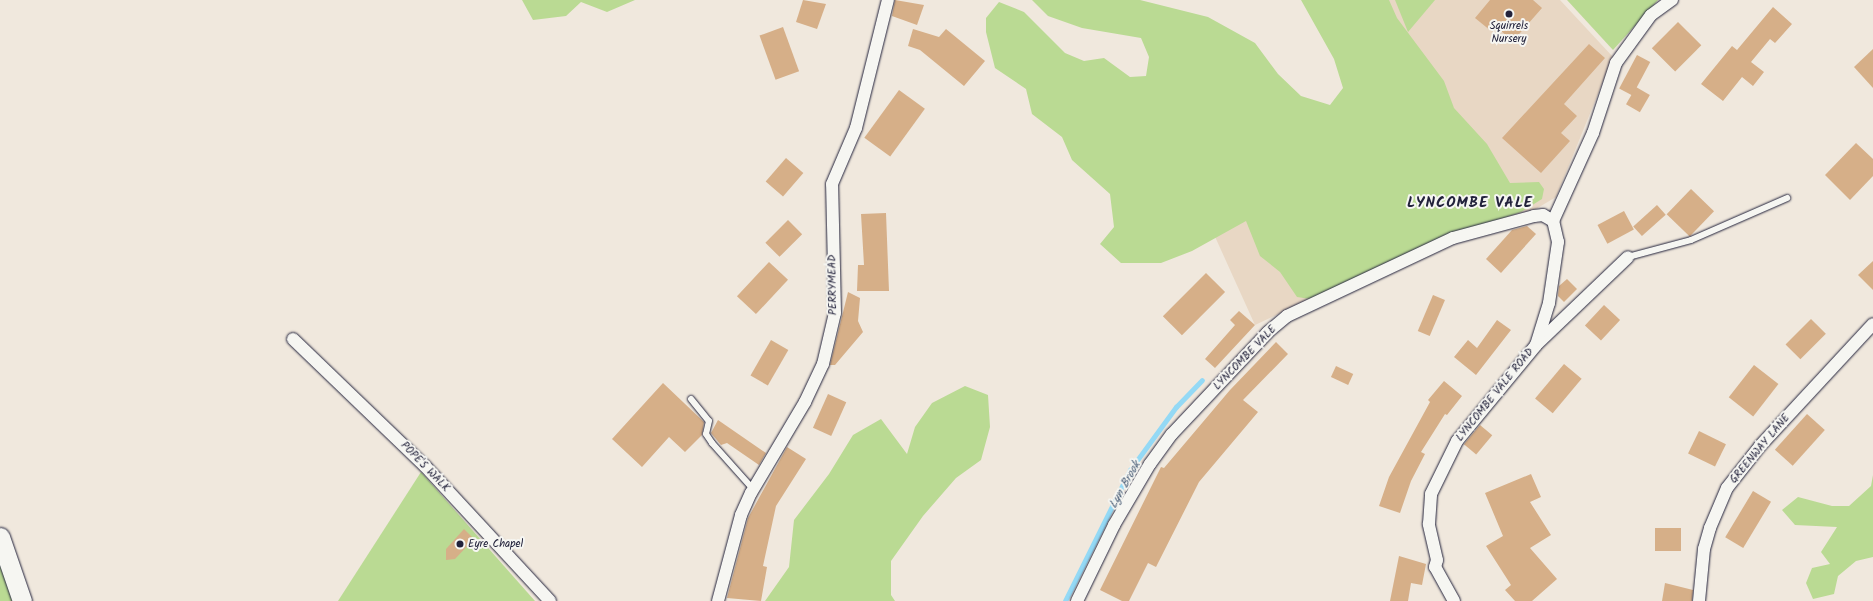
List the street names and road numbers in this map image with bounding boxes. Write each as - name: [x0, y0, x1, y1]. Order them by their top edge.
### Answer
- street label: PERRYMEAD: [826, 255, 840, 315]
- street label: LYNCOMBE VALE: [1211, 323, 1279, 393]
- street label: LYNCOMBE VALE ROAD: [1453, 346, 1537, 444]
- street label: GREENWAY LANE: [1727, 412, 1793, 486]
- street label: POPE'S WALK: [398, 439, 452, 495]

